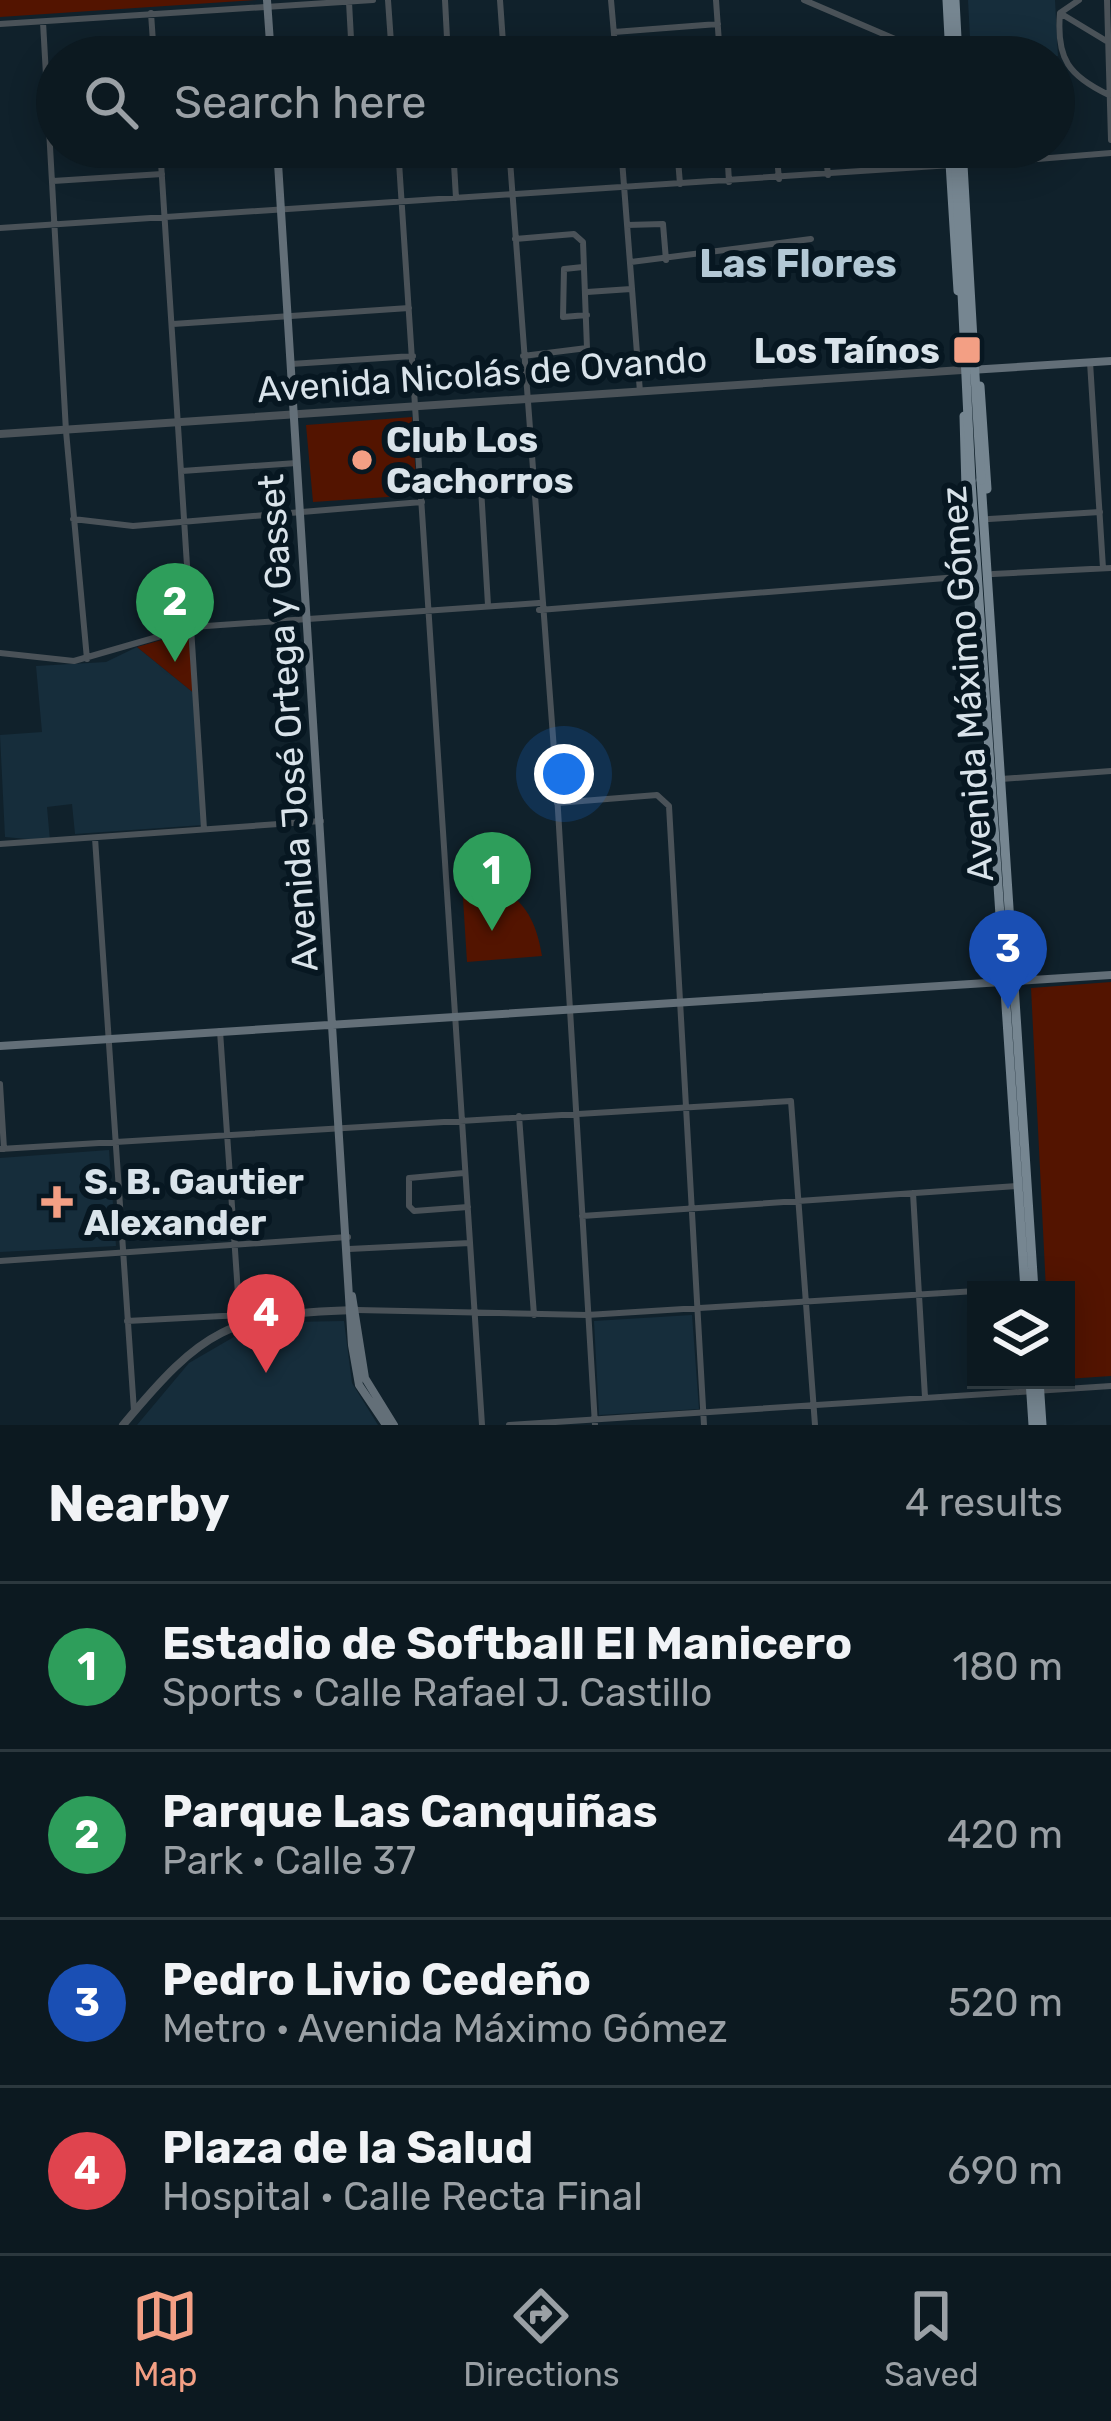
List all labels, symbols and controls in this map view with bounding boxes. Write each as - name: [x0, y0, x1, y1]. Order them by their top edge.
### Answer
- search box: [36, 36, 1075, 168]
- icon: search: [78, 69, 144, 135]
- text: Search here: [174, 76, 426, 129]
- district label: Las Flores: [699, 241, 897, 287]
- place label: Los Taínos: [754, 329, 940, 372]
- marker: Los Taínos: [951, 334, 983, 366]
- street label: Avenida Nicolás de Ovando: [256, 337, 708, 411]
- place label: Club Los Cachorros: [386, 418, 574, 502]
- marker: Club Los Cachorros: [349, 447, 375, 473]
- street label: Avenida José Ortega y Gasset: [249, 473, 327, 973]
- street label: Avenida Máximo Gómez: [932, 485, 1002, 883]
- pin: 2: [136, 563, 214, 662]
- your location: [534, 744, 594, 804]
- pin: 1: [453, 832, 531, 931]
- pin: 3: [969, 910, 1047, 1009]
- place label: S. B. Gautier Alexander: [84, 1160, 304, 1244]
- marker: S. B. Gautier Alexander: [41, 1186, 73, 1218]
- pin: 4: [227, 1274, 305, 1373]
- map controls: [967, 1281, 1075, 1389]
- button: layers: [967, 1281, 1075, 1389]
- text: Nearby: [48, 1473, 230, 1534]
- text: 4 results: [905, 1480, 1063, 1526]
- text: Estadio de Softball El Manicero: [162, 1617, 852, 1670]
- text: 1: [77, 1644, 97, 1690]
- text: 180 m: [953, 1644, 1063, 1690]
- text: Sports · Calle Rafael J. Castillo: [162, 1670, 712, 1716]
- text: Parque Las Canquiñas: [162, 1785, 658, 1838]
- text: 2: [74, 1812, 100, 1858]
- text: 420 m: [947, 1812, 1063, 1858]
- text: Park · Calle 37: [162, 1838, 416, 1884]
- text: Pedro Livio Cedeño: [162, 1953, 591, 2006]
- text: 3: [74, 1980, 100, 2026]
- text: 520 m: [948, 1980, 1063, 2026]
- text: Metro · Avenida Máximo Gómez: [162, 2006, 728, 2052]
- text: Plaza de la Salud: [162, 2121, 533, 2174]
- text: 4: [74, 2148, 100, 2194]
- text: 690 m: [947, 2148, 1063, 2194]
- text: Hospital · Calle Recta Final: [162, 2174, 643, 2220]
- tab: Map: [132, 2283, 198, 2394]
- tab: Directions: [463, 2283, 620, 2394]
- tab: Saved: [884, 2283, 979, 2394]

